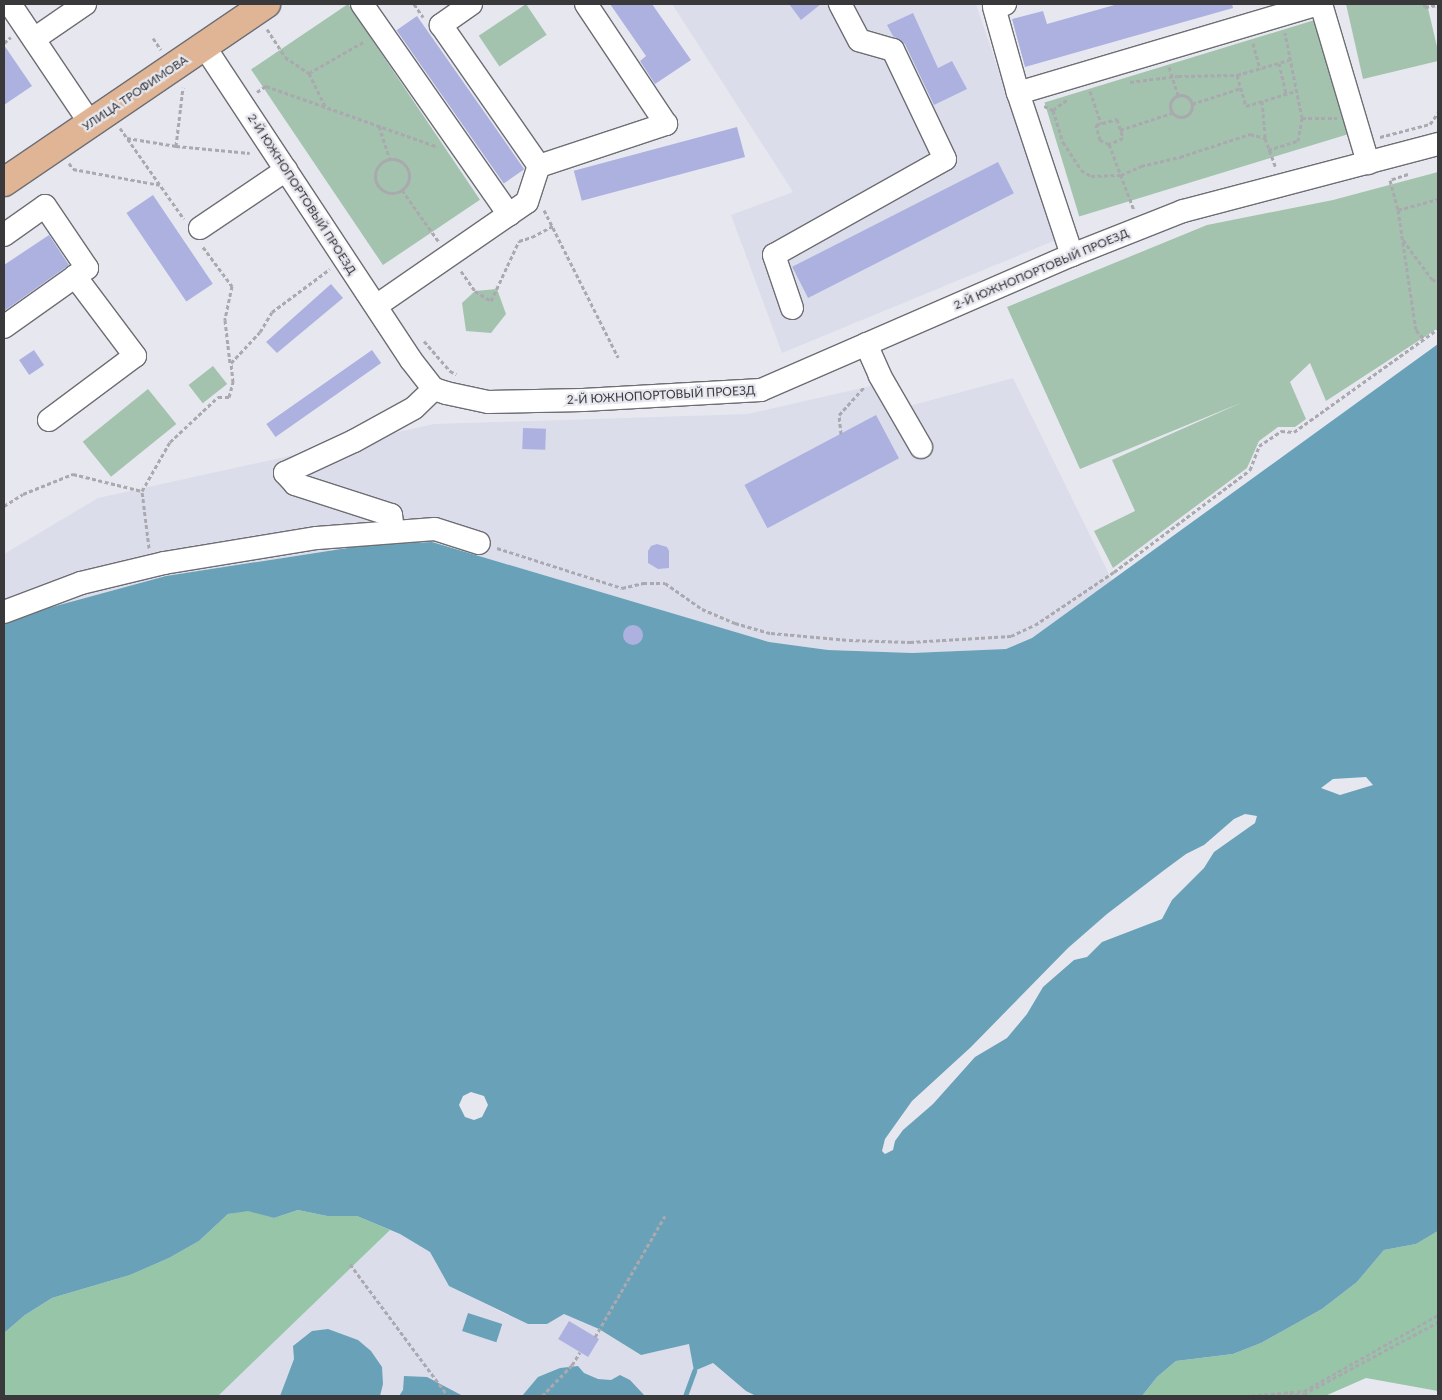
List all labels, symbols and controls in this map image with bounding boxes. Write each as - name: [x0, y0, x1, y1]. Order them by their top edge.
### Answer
- street label: УЛИЦА ТРОФИМОВА: [80, 52, 190, 134]
- street label: 2-Й ЮЖНОПОРТОВЫЙ ПРОЕЗД: [245, 111, 359, 277]
- street label: 2-Й ЮЖНОПОРТОВЫЙ ПРОЕЗД: [951, 226, 1131, 312]
- street label: 2-Й ЮЖНОПОРТОВЫЙ ПРОЕЗД: [566, 383, 756, 407]

